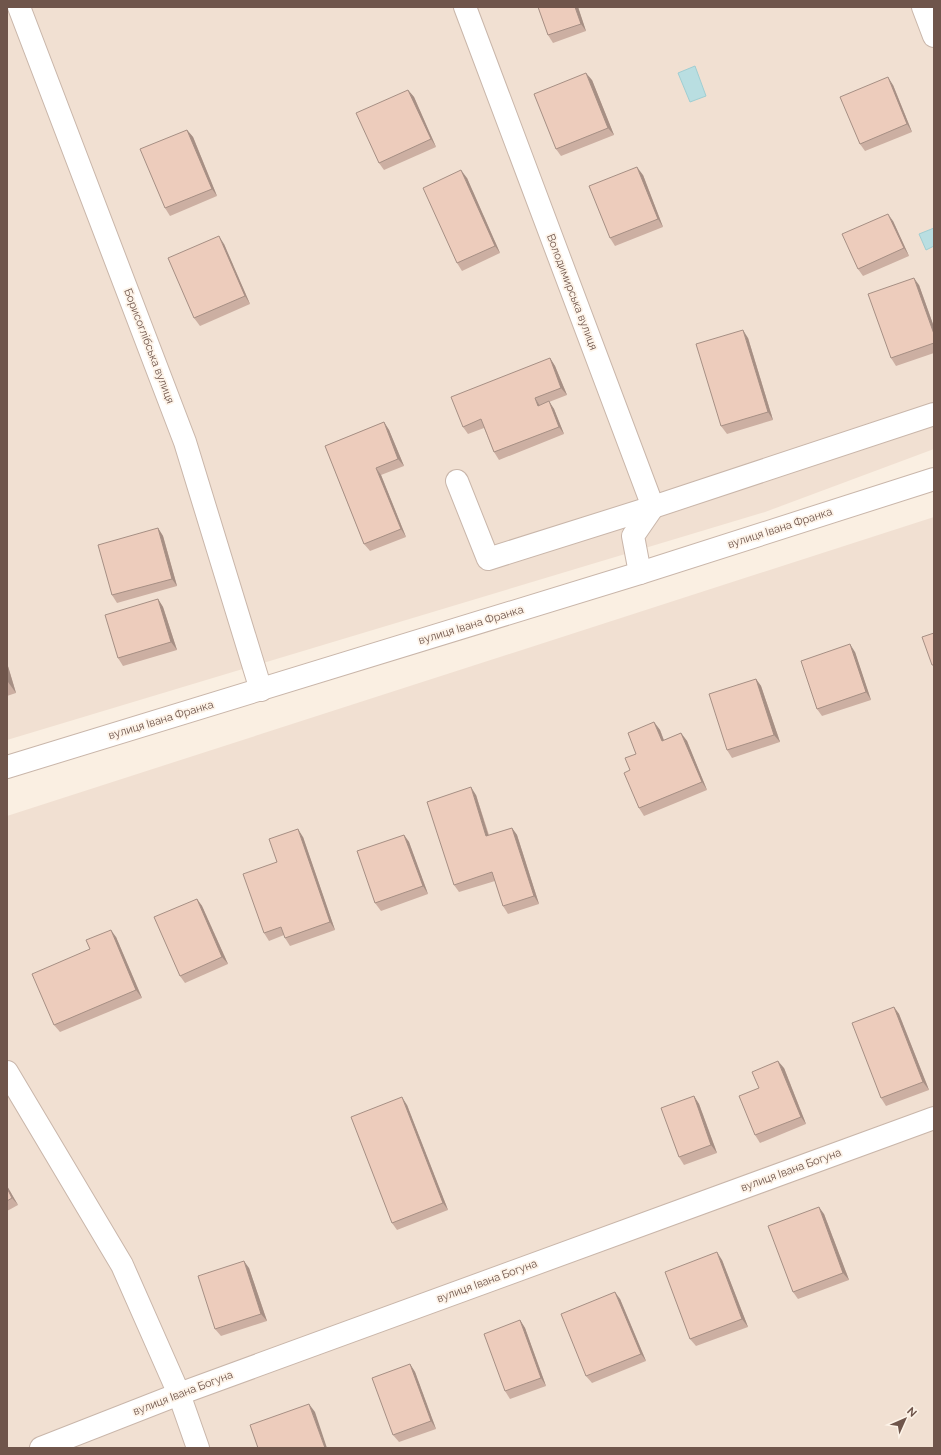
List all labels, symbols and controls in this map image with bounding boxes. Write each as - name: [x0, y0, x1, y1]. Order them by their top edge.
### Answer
- street label: Володимирська вулиця: [544, 232, 600, 352]
- street label: Борисоглібська вулиця: [121, 287, 177, 405]
- street label: вулиця Івана Франка: [726, 505, 834, 551]
- street label: вулиця Івана Франка: [417, 603, 525, 647]
- street label: вулиця Івана Франка: [107, 698, 215, 742]
- street label: вулиця Івана Богуна: [739, 1146, 843, 1194]
- street label: вулиця Івана Богуна: [435, 1257, 539, 1305]
- street label: вулиця Івана Богуна: [131, 1368, 235, 1418]
- north arrow: [885, 1399, 925, 1439]
- text: N: [904, 1405, 919, 1420]

